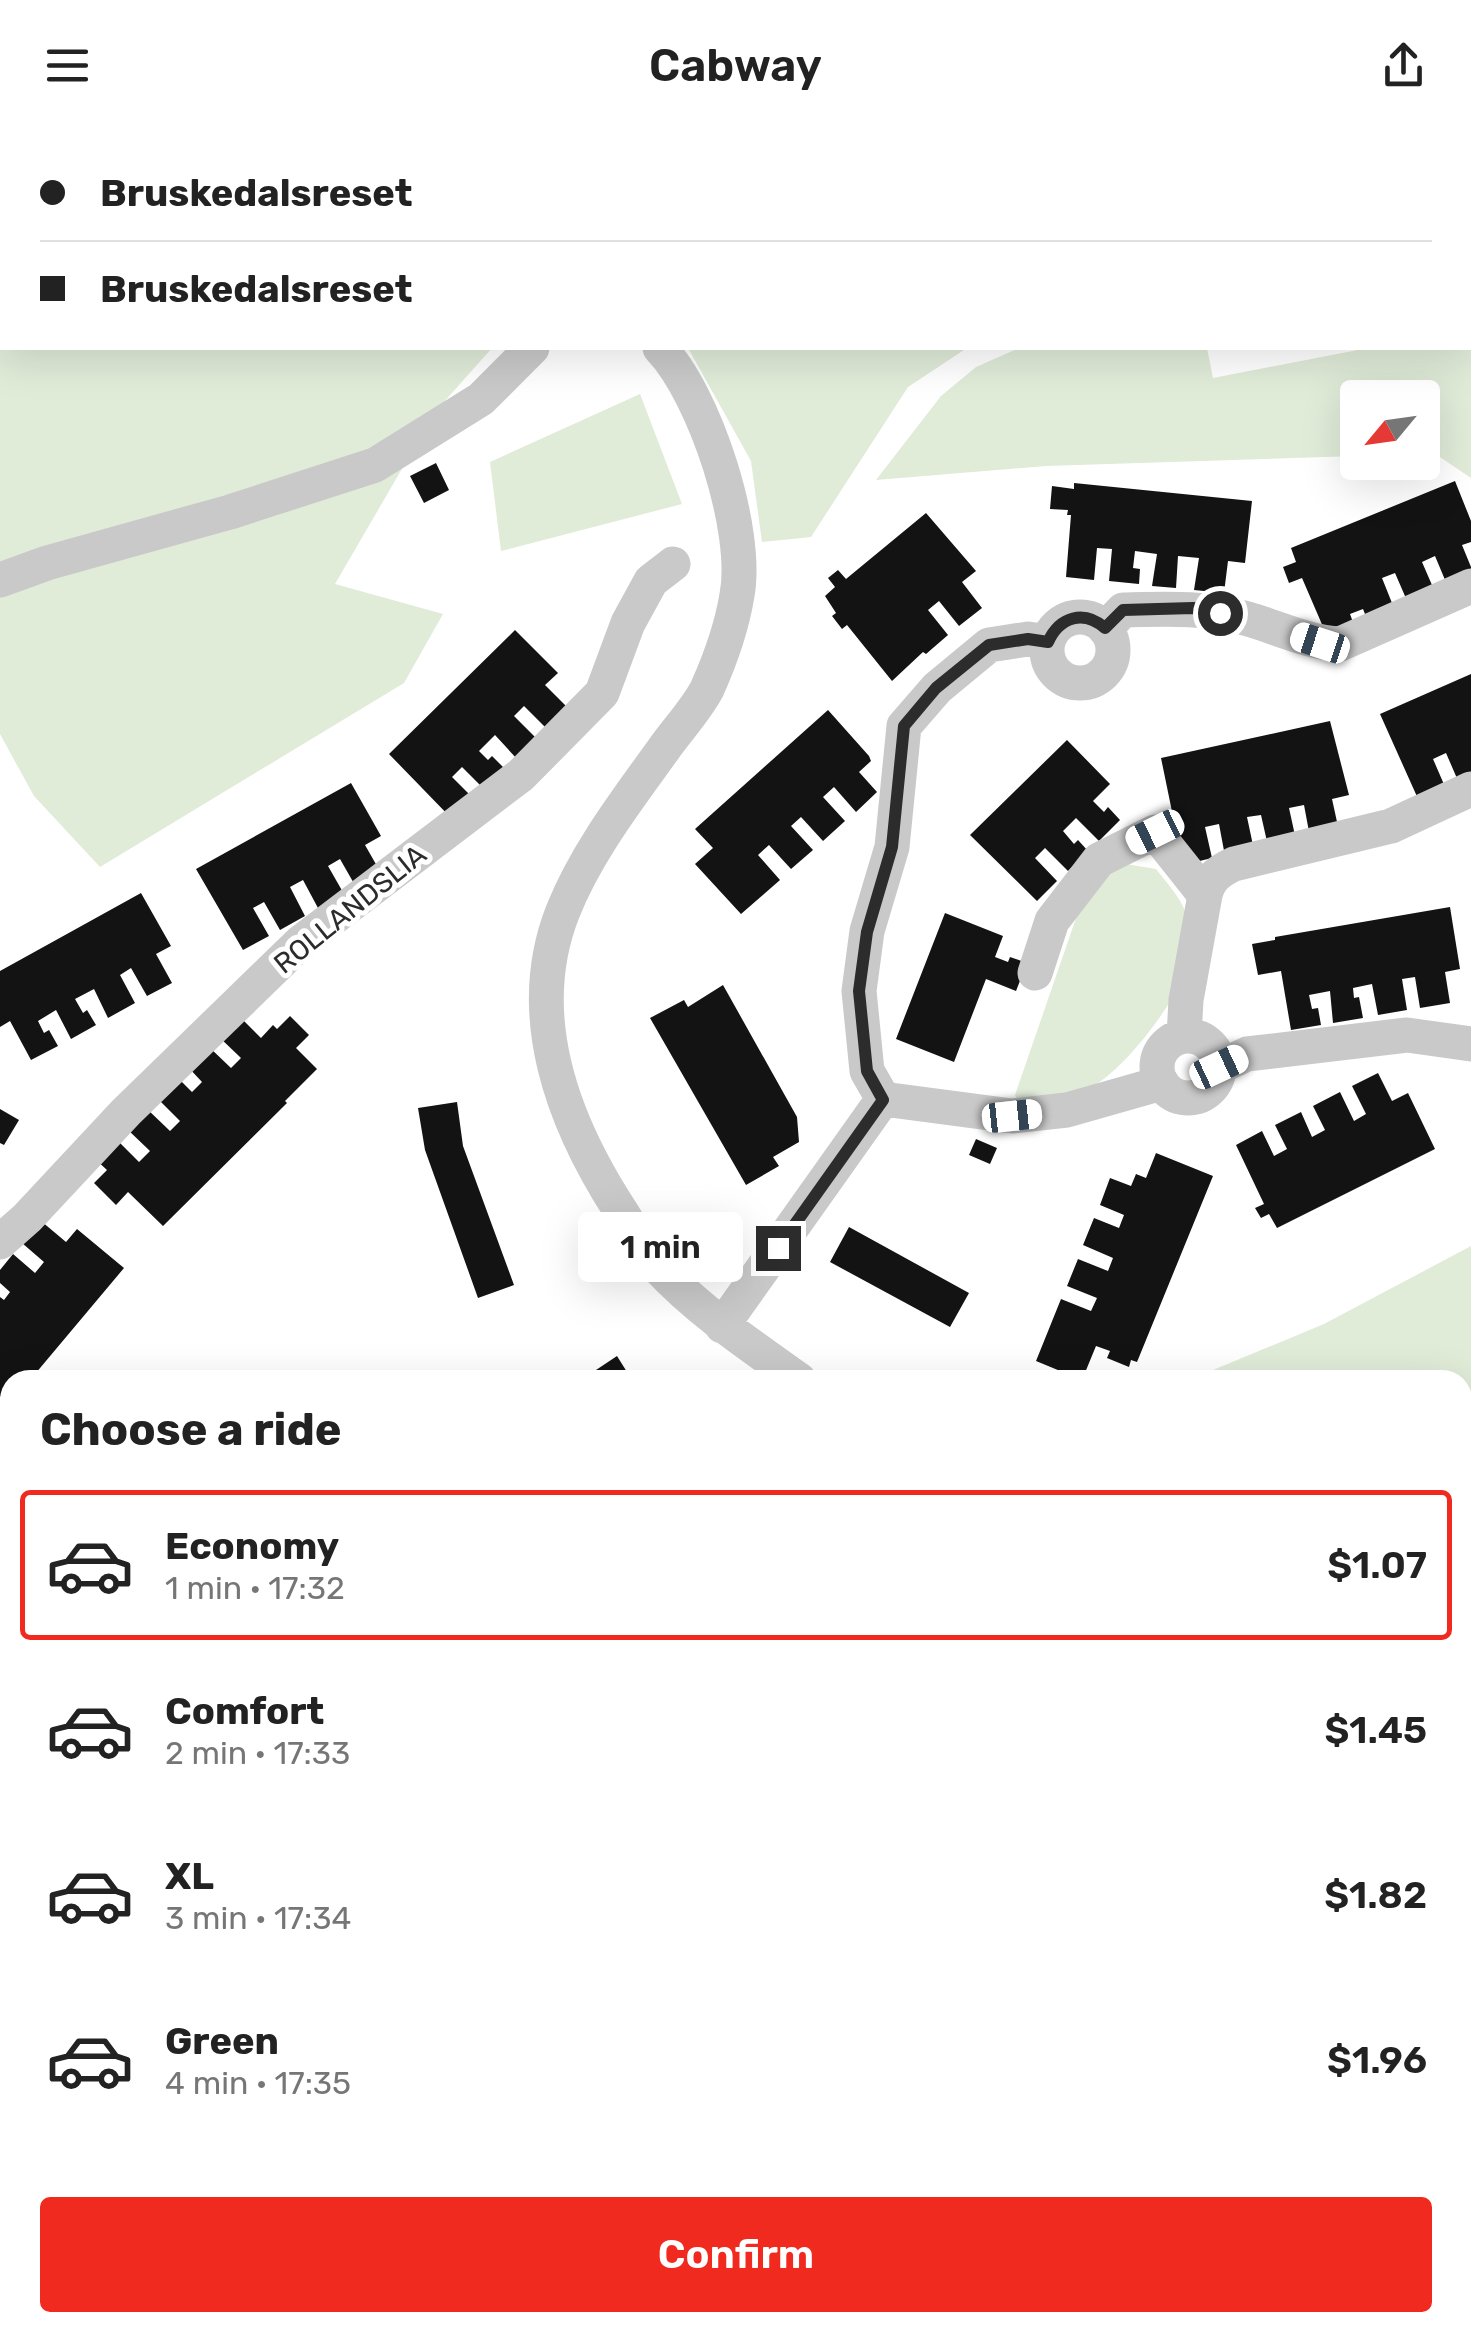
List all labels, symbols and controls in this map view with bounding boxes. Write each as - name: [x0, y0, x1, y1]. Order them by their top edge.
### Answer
- icon: menu: [40, 38, 95, 93]
- icon: share: [1376, 38, 1431, 93]
- text: Cabway: [649, 39, 822, 92]
- text: Bruskedalsreset: [100, 170, 413, 216]
- text: Bruskedalsreset: [100, 266, 413, 312]
- north arrow: [1340, 380, 1440, 480]
- map controls: [1340, 380, 1440, 480]
- route start: [1198, 591, 1243, 636]
- car: [1287, 619, 1353, 667]
- car: [1121, 805, 1189, 859]
- street label: ROLLANDSLIA: [267, 838, 433, 980]
- car: [1185, 1041, 1253, 1093]
- car: [981, 1098, 1043, 1134]
- callout: 1 min: [578, 1213, 743, 1283]
- route end: [756, 1226, 801, 1271]
- text: 1 min: [620, 1228, 701, 1266]
- text: Choose a ride: [40, 1403, 342, 1456]
- icon: car: [45, 1520, 135, 1610]
- text: Economy: [165, 1523, 339, 1569]
- text: $1.07: [1327, 1542, 1427, 1588]
- text: 1 min · 17:32: [165, 1569, 345, 1607]
- icon: car: [45, 1685, 135, 1775]
- text: Comfort: [165, 1688, 324, 1734]
- text: $1.45: [1324, 1707, 1427, 1753]
- text: 2 min · 17:33: [165, 1734, 350, 1772]
- icon: car: [45, 1850, 135, 1940]
- text: XL: [165, 1853, 214, 1899]
- text: $1.82: [1324, 1872, 1427, 1918]
- text: 3 min · 17:34: [165, 1899, 351, 1937]
- icon: car: [45, 2015, 135, 2105]
- text: Green: [165, 2018, 279, 2064]
- text: $1.96: [1327, 2037, 1427, 2083]
- text: 4 min · 17:35: [165, 2064, 351, 2102]
- button: Confirm: [40, 2197, 1432, 2312]

